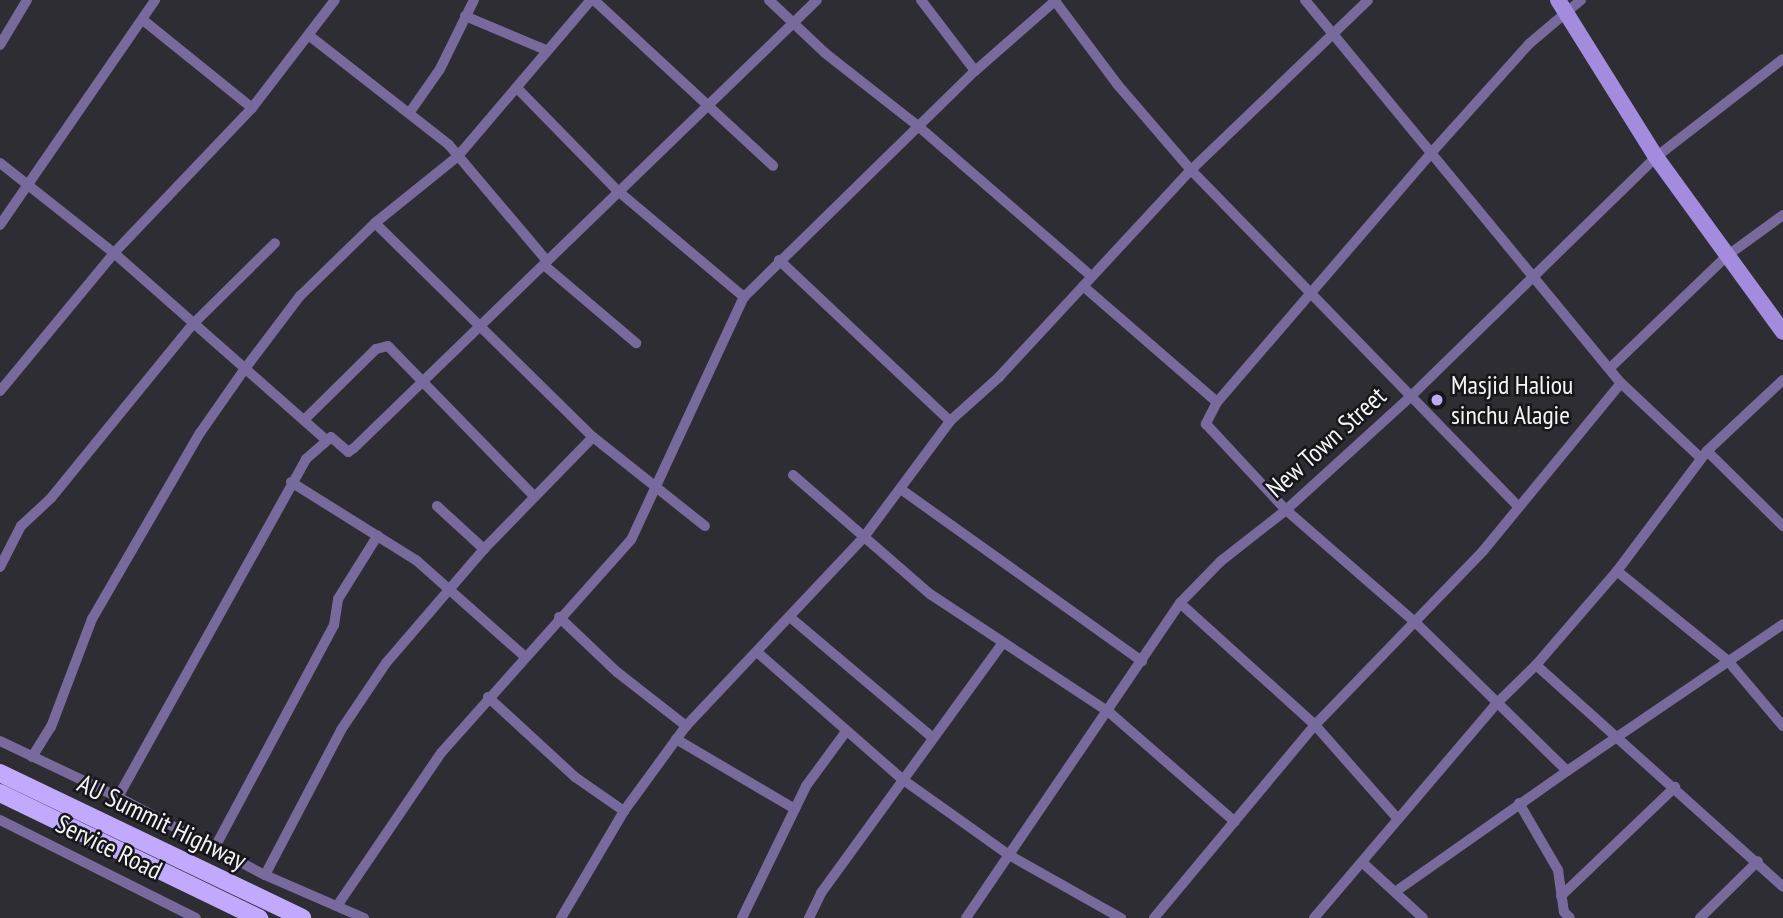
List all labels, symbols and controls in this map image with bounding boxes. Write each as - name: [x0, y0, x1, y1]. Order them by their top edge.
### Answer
- place label: Masjid Haliou sinchu Alagie: [1451, 369, 1573, 430]
- street label: New Town Street: [1259, 380, 1393, 504]
- marker: Masjid Haliou sinchu Alagie: [1429, 392, 1445, 408]
- street label: AU Summit Highway: [73, 768, 251, 876]
- street label: Service Road: [51, 808, 167, 886]

